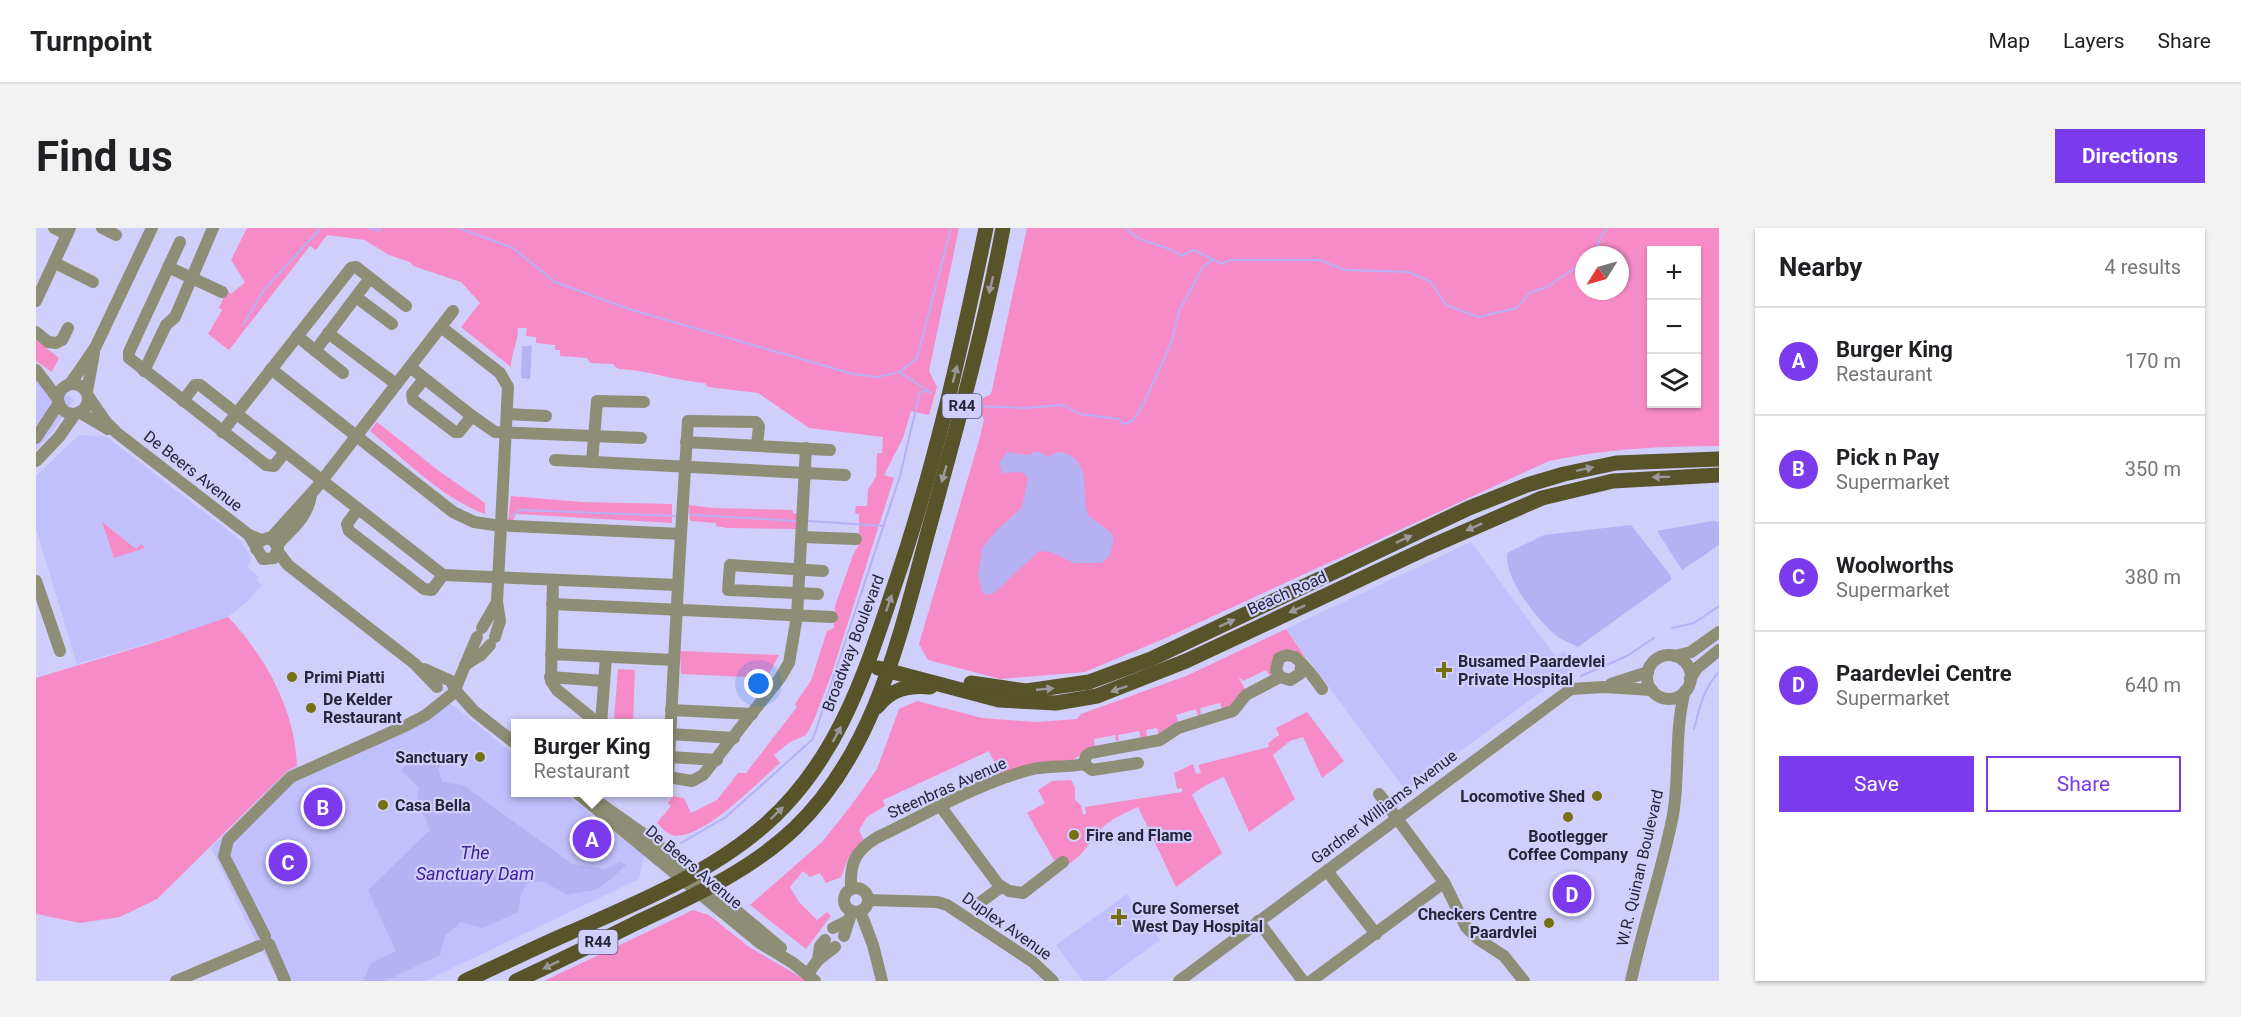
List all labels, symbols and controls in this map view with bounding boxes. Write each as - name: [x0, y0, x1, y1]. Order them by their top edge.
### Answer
- text: Turnpoint: [30, 25, 152, 58]
- text: Map: [1988, 29, 2030, 53]
- text: Layers: [2063, 29, 2124, 53]
- text: Share: [2157, 29, 2211, 53]
- button: Directions: [2055, 129, 2205, 183]
- text: Find us: [36, 132, 173, 181]
- north arrow: [1575, 246, 1629, 300]
- map controls: [1647, 246, 1701, 408]
- button: +: [1647, 246, 1701, 300]
- text: Nearby: [1779, 252, 1862, 282]
- text: 4 results: [2105, 255, 2181, 279]
- one-way arrow: [986, 276, 995, 295]
- button: −: [1647, 300, 1701, 354]
- text: Burger King: [1836, 337, 1953, 362]
- text: A: [1792, 349, 1805, 373]
- text: 170 m: [2125, 349, 2181, 373]
- button: layers: [1647, 354, 1701, 408]
- text: Restaurant: [1836, 362, 1933, 386]
- one-way arrow: [950, 365, 960, 383]
- road number: R44: [942, 394, 982, 418]
- street label: De Beers Avenue: [140, 427, 246, 515]
- text: Pick n Pay: [1836, 445, 1939, 470]
- text: B: [1792, 457, 1805, 481]
- text: 350 m: [2125, 457, 2181, 481]
- one-way arrow: [1576, 464, 1595, 473]
- one-way arrow: [938, 465, 948, 483]
- text: Supermarket: [1836, 470, 1950, 494]
- one-way arrow: [1651, 472, 1670, 482]
- one-way arrow: [1464, 522, 1482, 532]
- one-way arrow: [1395, 535, 1412, 544]
- text: Woolworths: [1836, 553, 1954, 578]
- text: C: [1792, 565, 1805, 589]
- text: 380 m: [2125, 565, 2181, 589]
- street label: Beach Road: [1244, 567, 1330, 619]
- street label: Broadway Boulevard: [818, 572, 888, 714]
- text: Supermarket: [1836, 578, 1950, 602]
- one-way arrow: [885, 594, 895, 612]
- one-way arrow: [1287, 604, 1305, 614]
- one-way arrow: [1219, 618, 1236, 627]
- place label: Busamed Paardevlei Private Hospital: [1458, 652, 1605, 689]
- marker: Busamed Paardevlei Private Hospital: [1435, 661, 1453, 679]
- text: Paardevlei Centre: [1836, 661, 2012, 686]
- place label: Primi Piatti: [304, 668, 385, 687]
- your location: [744, 669, 773, 698]
- marker: Primi Piatti: [285, 670, 299, 684]
- text: D: [1792, 673, 1805, 697]
- text: 640 m: [2125, 673, 2181, 697]
- one-way arrow: [1036, 684, 1055, 694]
- one-way arrow: [1110, 684, 1128, 694]
- text: Supermarket: [1836, 686, 1950, 710]
- place label: De Kelder Restaurant: [323, 690, 402, 727]
- marker: De Kelder Restaurant: [304, 701, 318, 715]
- popup: [511, 719, 673, 797]
- one-way arrow: [832, 726, 842, 743]
- text: Burger King: [534, 734, 650, 759]
- street label: Gardner Williams Avenue: [1307, 746, 1461, 868]
- place label: Sanctuary: [395, 748, 469, 767]
- marker: Sanctuary: [473, 750, 487, 764]
- street label: Steenbras Avenue: [885, 753, 1009, 823]
- button: Save: [1779, 756, 1974, 812]
- button: Share: [1986, 756, 2181, 812]
- text: Restaurant: [534, 759, 630, 783]
- pin: B: [304, 784, 342, 830]
- place label: Locomotive Shed: [1460, 787, 1585, 806]
- street label: W.R. Quinan Boulevard: [1613, 788, 1667, 948]
- marker: Locomotive Shed: [1590, 789, 1604, 803]
- place label: Casa Bella: [395, 796, 471, 815]
- marker: Casa Bella: [376, 798, 390, 812]
- one-way arrow: [770, 806, 785, 820]
- marker: Bootlegger Coffee Company: [1561, 810, 1575, 824]
- pin: A: [572, 816, 612, 862]
- street label: De Beers Avenue: [642, 821, 746, 913]
- place label: Fire and Flame: [1086, 826, 1192, 845]
- place label: Bootlegger Coffee Company: [1508, 827, 1629, 864]
- marker: Fire and Flame: [1067, 828, 1081, 842]
- pin: C: [268, 840, 308, 884]
- water label: The Sanctuary Dam: [416, 842, 534, 884]
- pin: D: [1552, 872, 1592, 916]
- street label: Duplex Avenue: [959, 888, 1055, 964]
- place label: Cure Somerset West Day Hospital: [1132, 899, 1263, 936]
- place label: Checkers Centre Paardvlei: [1418, 905, 1537, 942]
- marker: Cure Somerset West Day Hospital: [1110, 908, 1128, 926]
- marker: Checkers Centre Paardvlei: [1542, 916, 1556, 930]
- road number: R44: [578, 930, 618, 954]
- one-way arrow: [542, 960, 559, 969]

